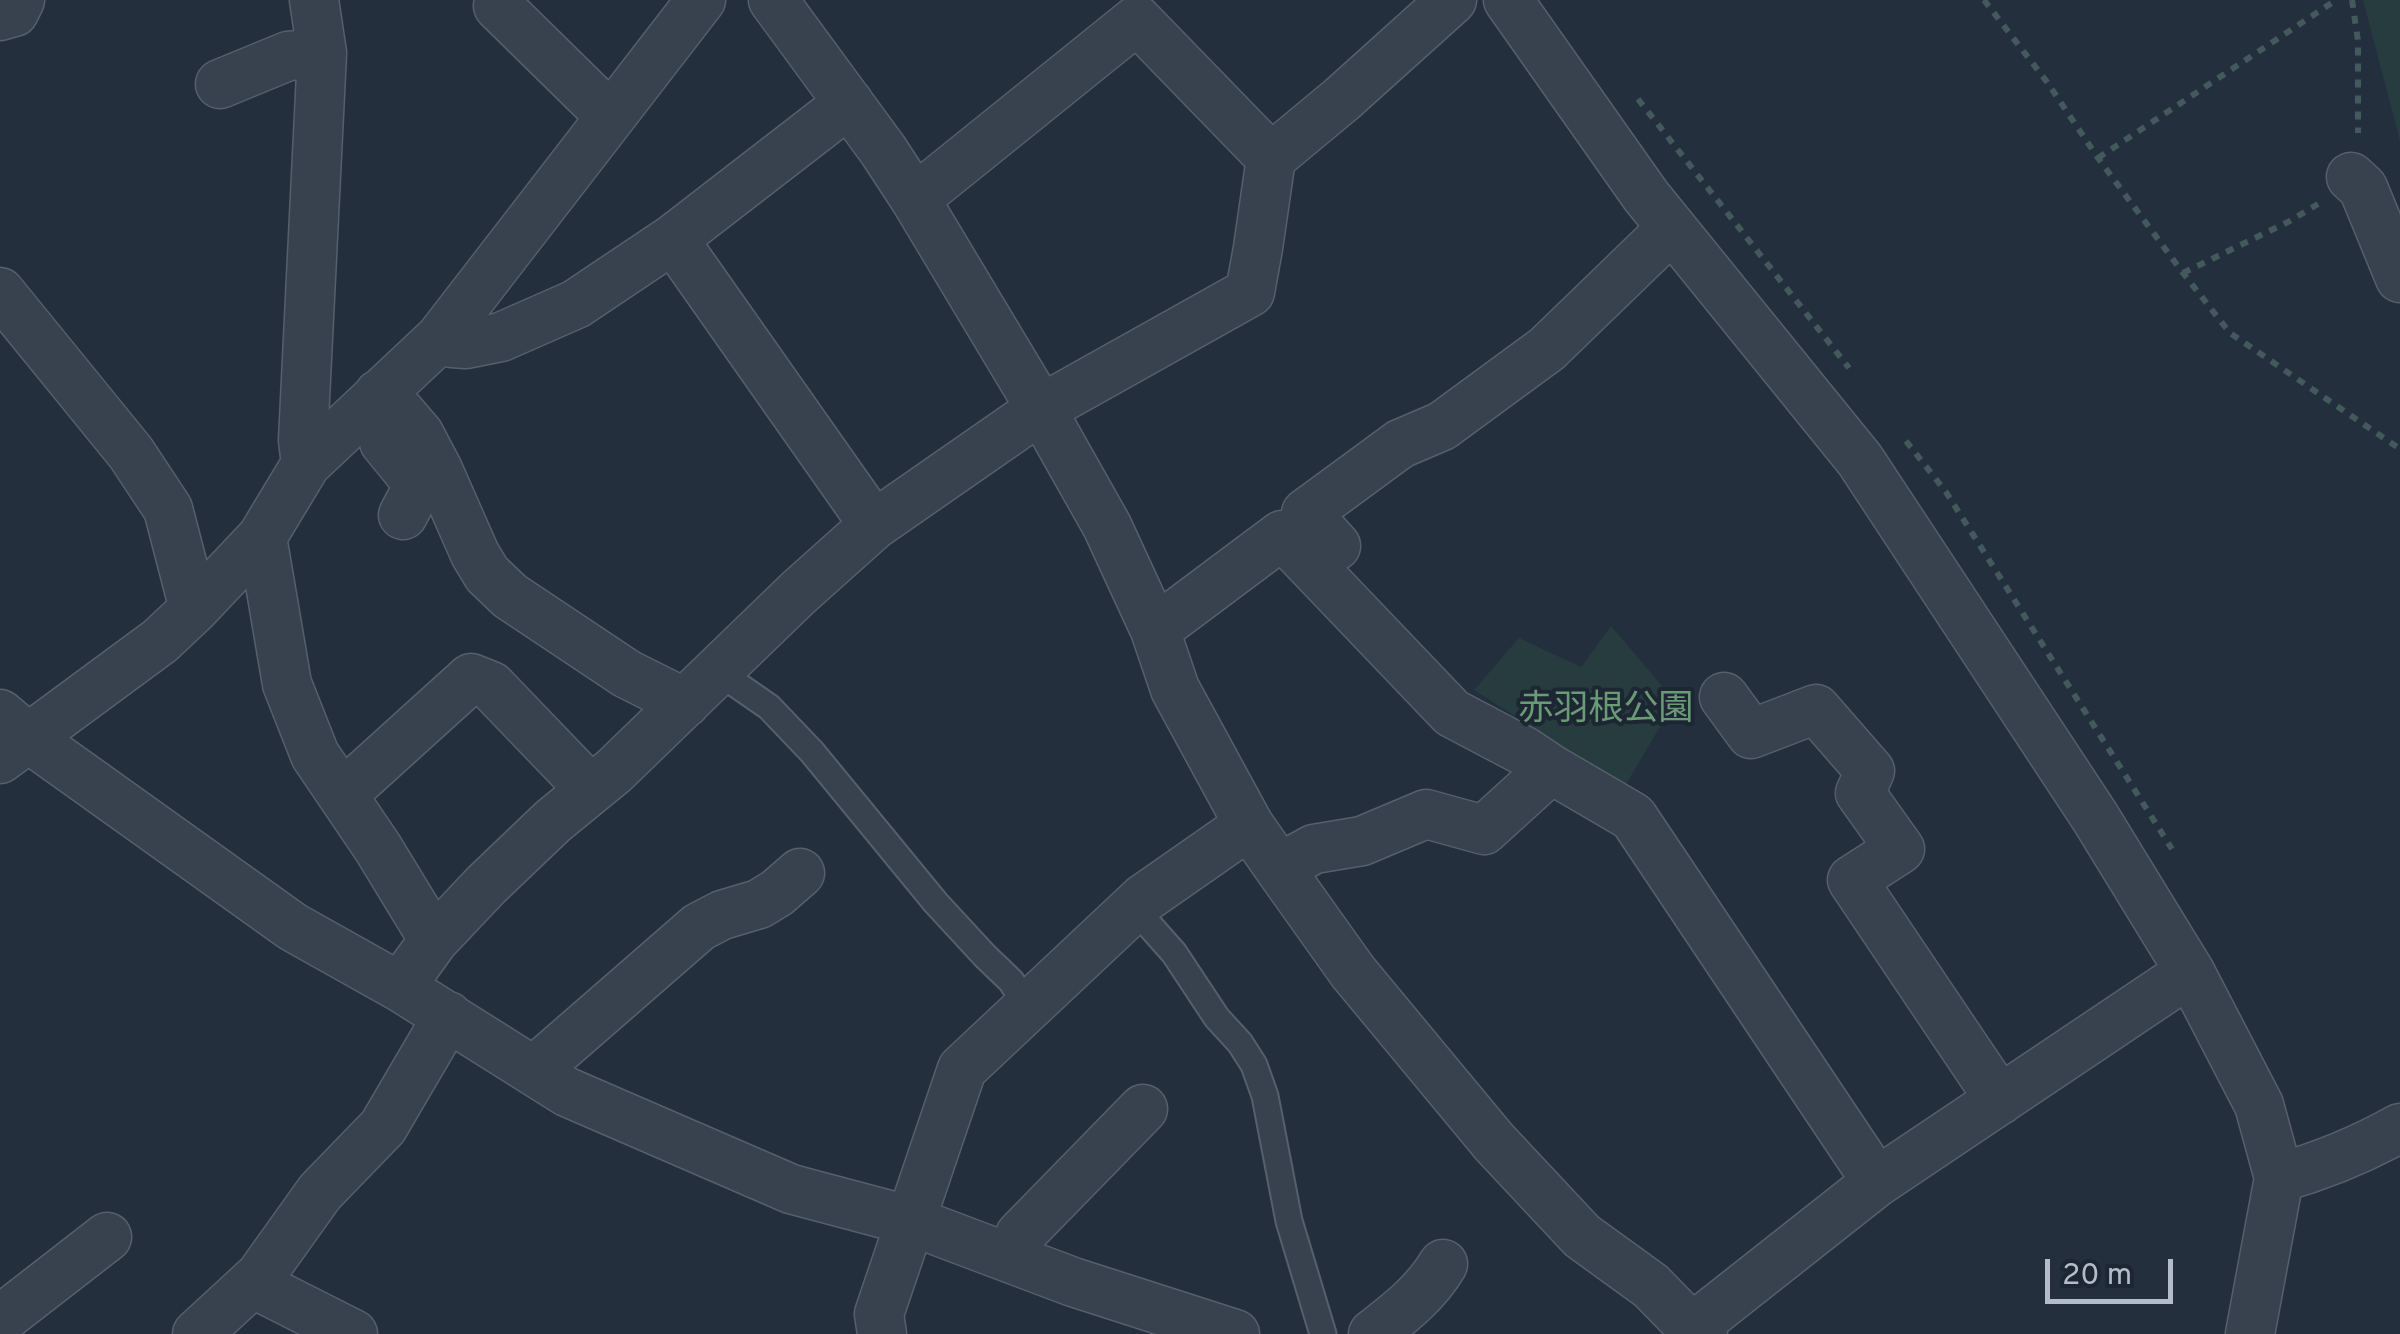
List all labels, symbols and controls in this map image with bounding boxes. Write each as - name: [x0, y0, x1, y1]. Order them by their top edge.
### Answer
- park label: 赤羽根公園: [1519, 691, 1693, 733]
- scale bar: [2050, 1239, 2178, 1301]
- text: 20 m: [2062, 1258, 2132, 1295]

